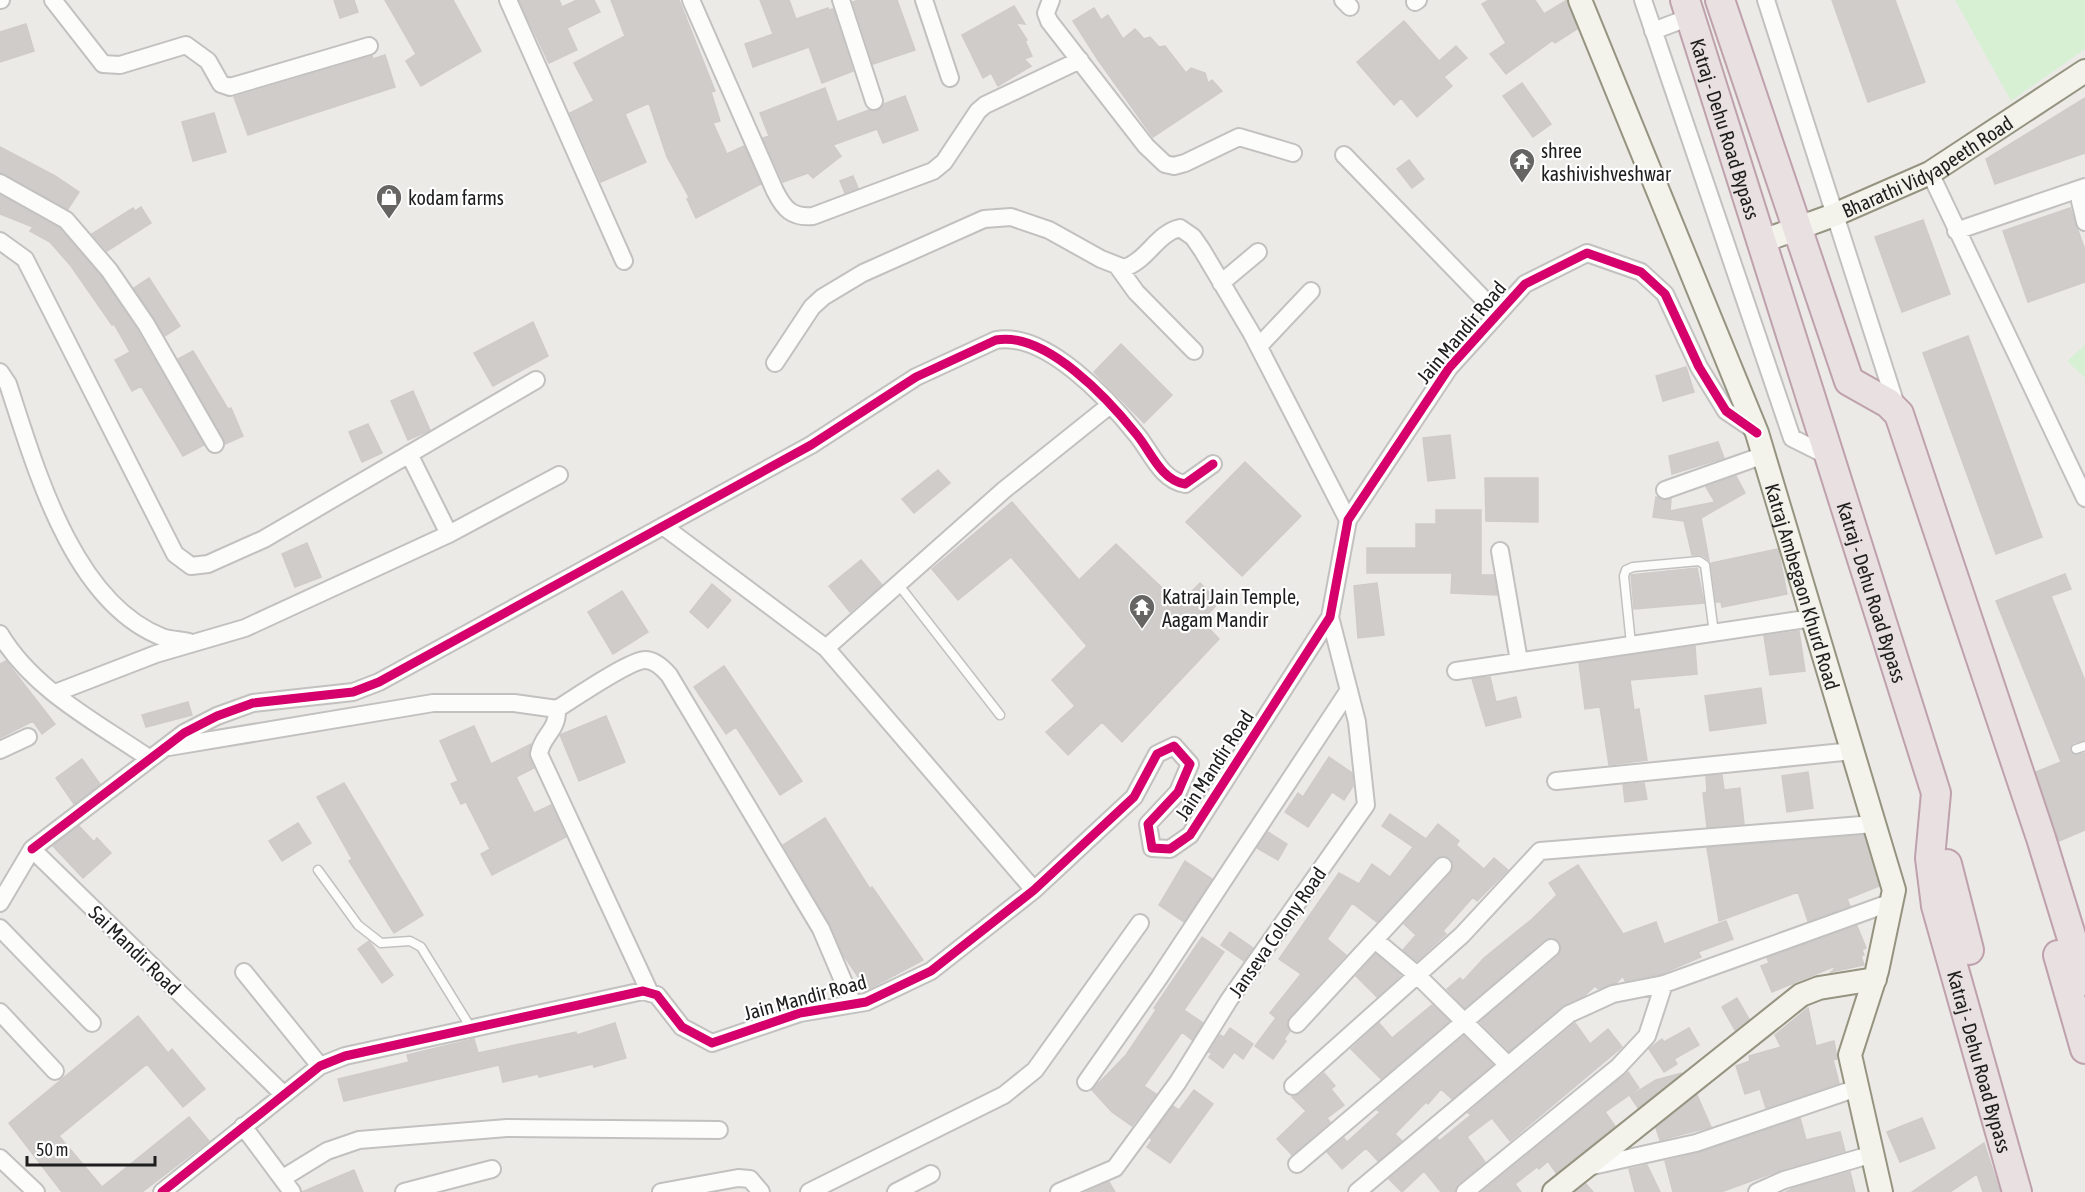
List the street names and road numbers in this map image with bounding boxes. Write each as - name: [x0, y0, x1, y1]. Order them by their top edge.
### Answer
- street label: Katraj - Dehu Road Bypass: [1686, 35, 1765, 222]
- street label: Bharathi Vidyapeeth Road: [1838, 111, 2017, 222]
- street label: Jain Mandir Road: [1412, 276, 1510, 388]
- street label: Katraj Ambegaon Khurd Road: [1761, 481, 1845, 692]
- street label: Katraj - Dehu Road Bypass: [1833, 499, 1912, 685]
- street label: Jain Mandir Road: [1170, 706, 1258, 824]
- street label: Janseva Colony Road: [1224, 863, 1330, 1001]
- street label: Sai Mandir Road: [84, 901, 186, 999]
- street label: Katraj - Dehu Road Bypass: [1943, 968, 2017, 1155]
- street label: Jain Mandir Road: [741, 970, 869, 1024]

